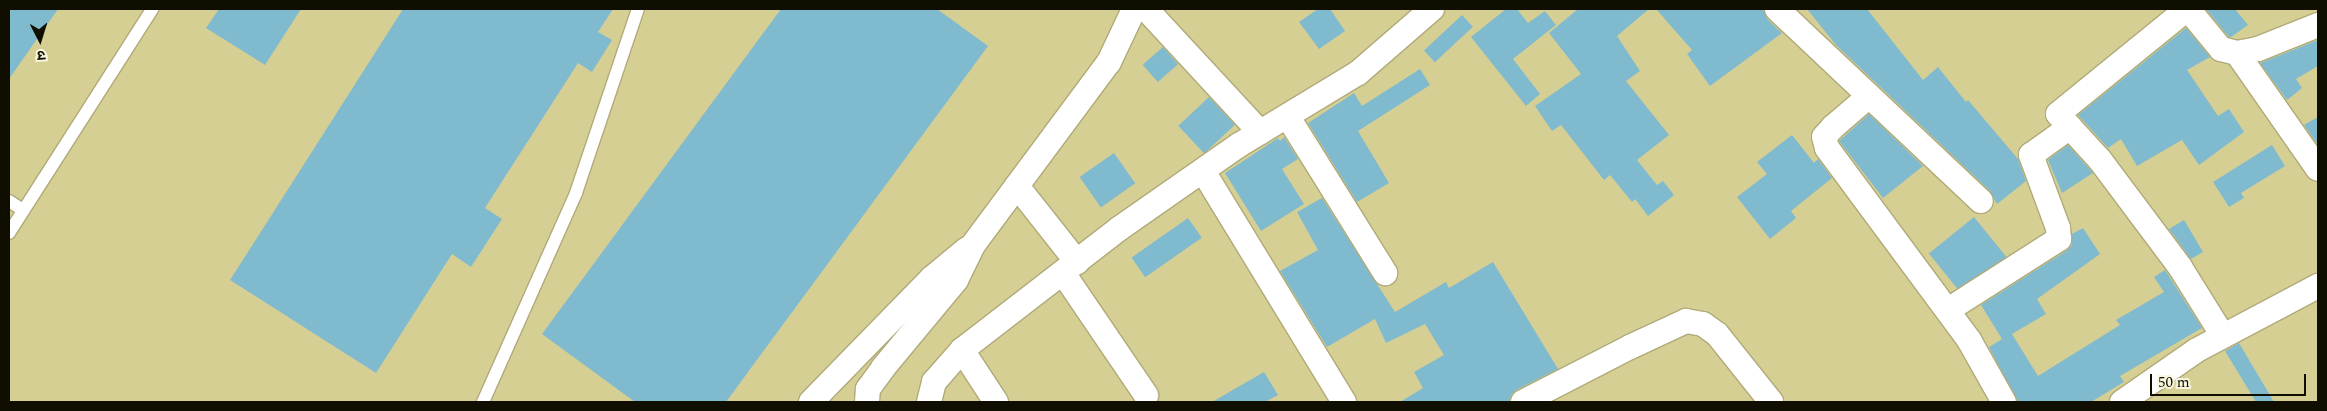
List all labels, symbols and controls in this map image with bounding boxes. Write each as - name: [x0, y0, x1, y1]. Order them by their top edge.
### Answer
- north arrow: [15, 15, 65, 65]
- text: उ: [36, 45, 46, 66]
- scale bar: [2152, 364, 2308, 396]
- text: 50 m: [2158, 371, 2190, 394]

